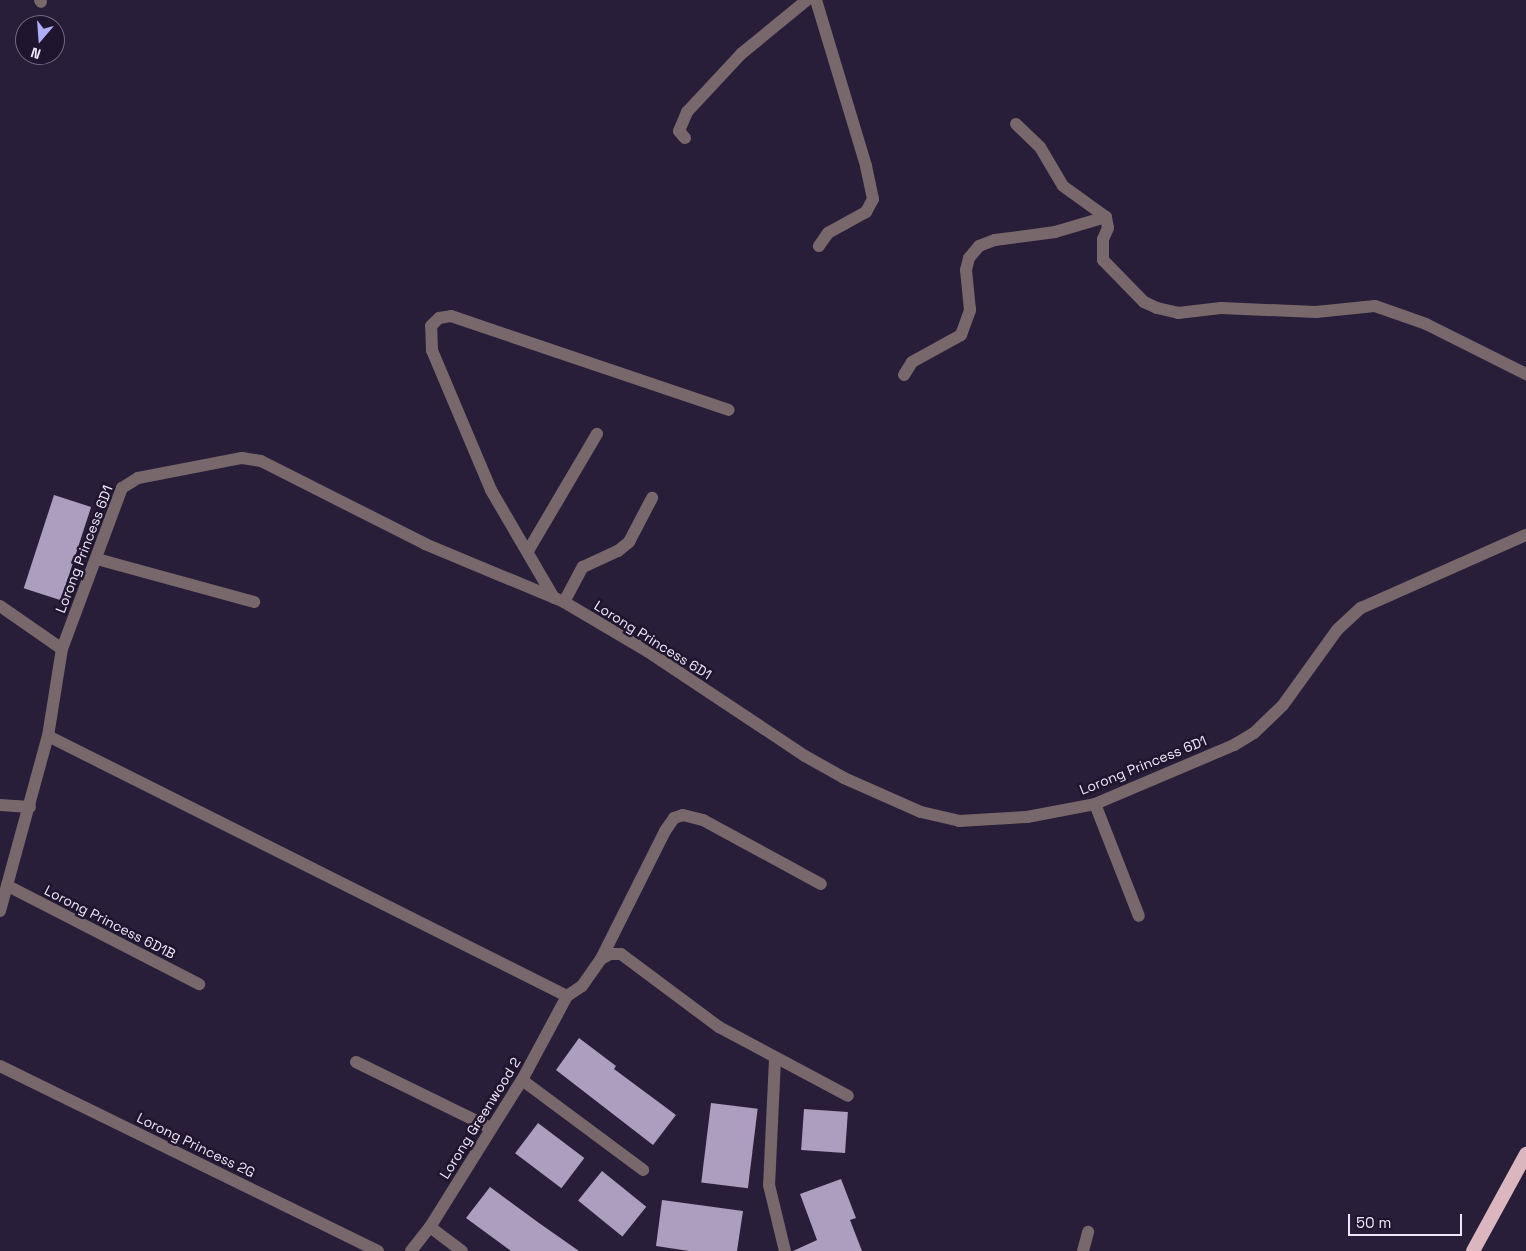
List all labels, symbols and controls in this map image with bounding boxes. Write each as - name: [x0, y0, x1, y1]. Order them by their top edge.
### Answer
- north arrow: [15, 15, 65, 65]
- text: N: [28, 43, 43, 63]
- street label: Lorong Princess 6D1: [52, 483, 116, 615]
- street label: Lorong Princess 6D1: [591, 597, 715, 683]
- street label: Lorong Princess 6D1: [1077, 732, 1209, 798]
- street label: Lorong Princess 6D1B: [42, 882, 178, 962]
- street label: Lorong Greenwood 2: [436, 1054, 524, 1182]
- street label: Lorong Princess 2G: [134, 1109, 258, 1181]
- scale bar: [1351, 1204, 1465, 1236]
- text: 50 m: [1356, 1213, 1391, 1232]

